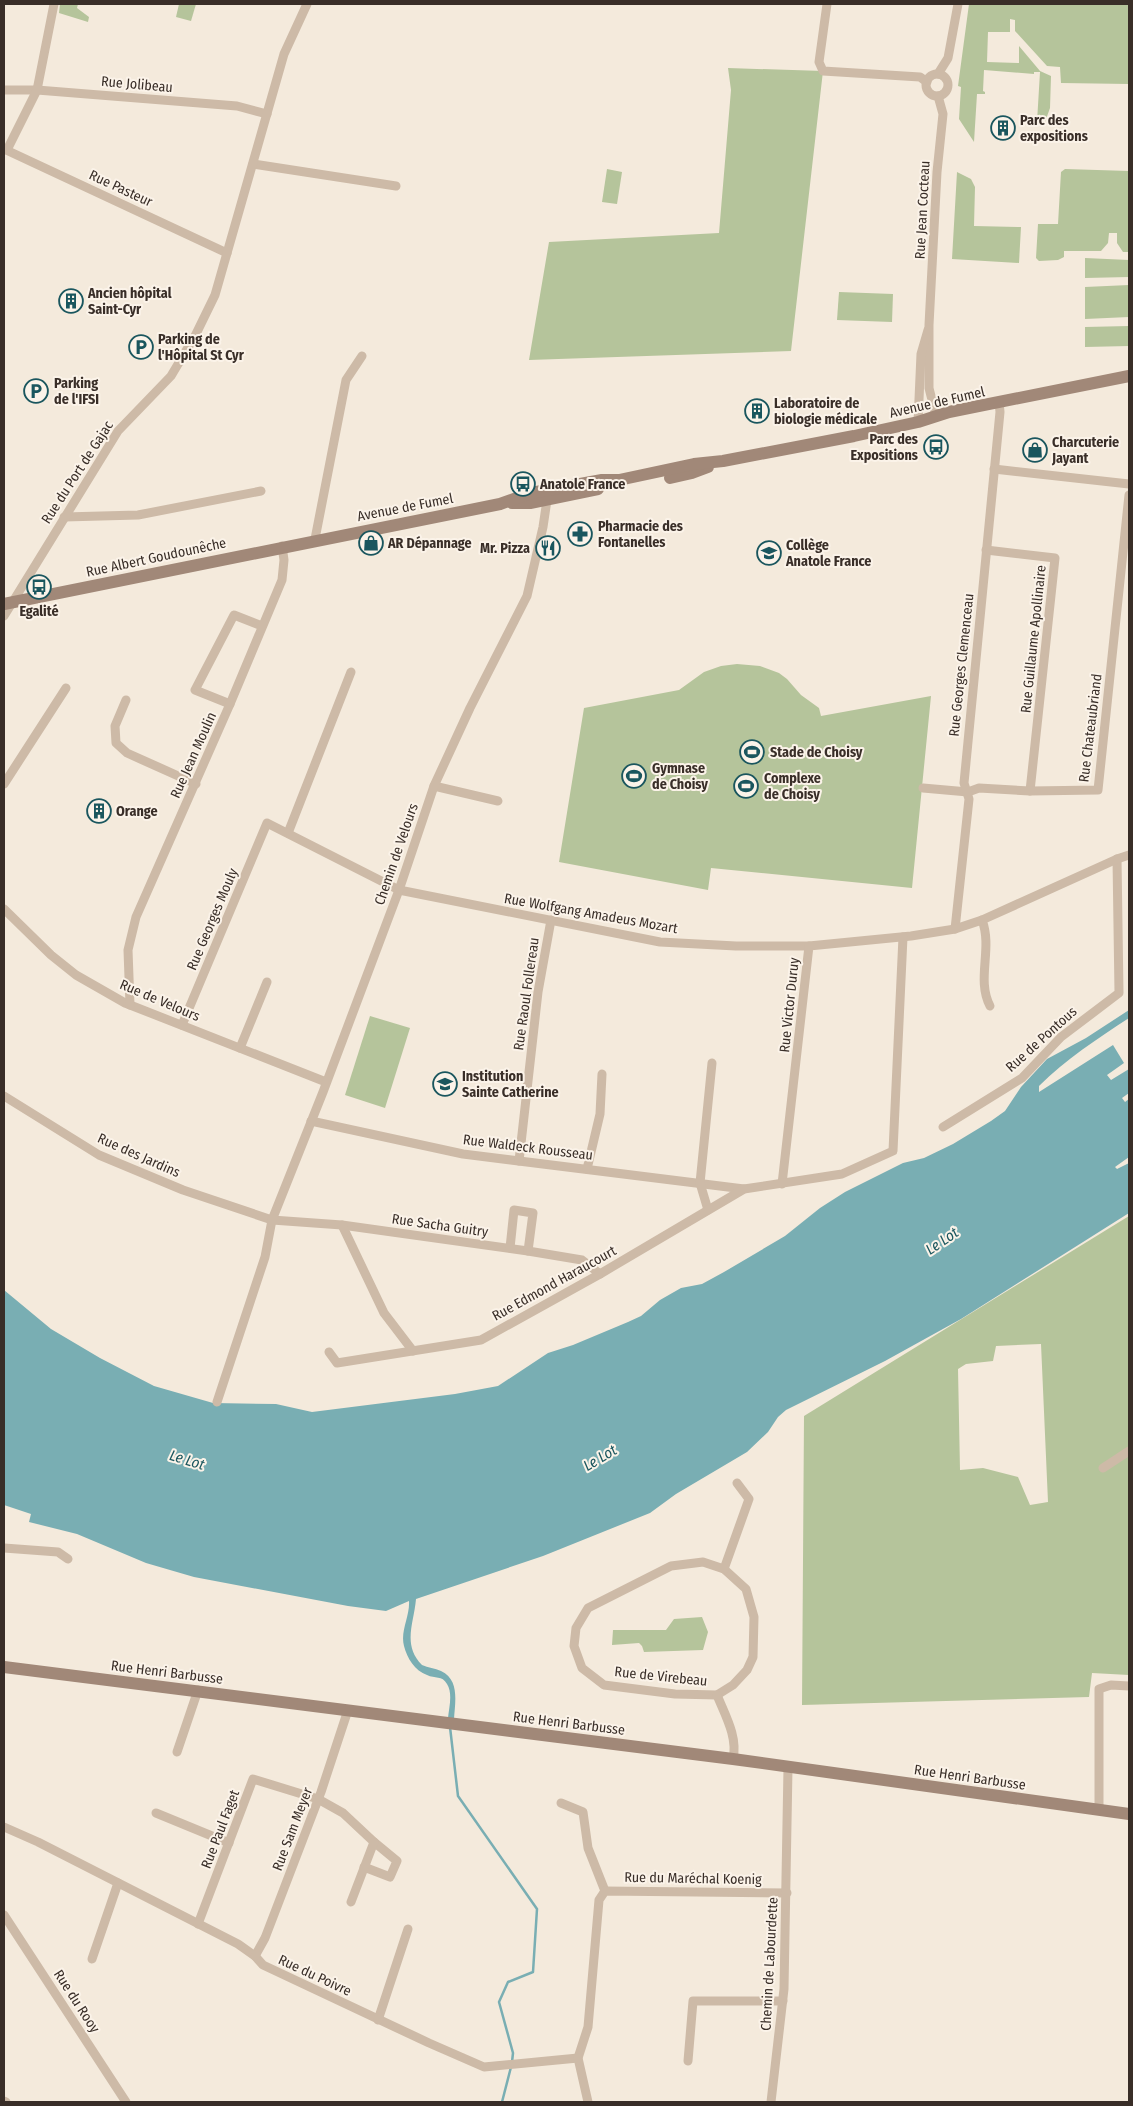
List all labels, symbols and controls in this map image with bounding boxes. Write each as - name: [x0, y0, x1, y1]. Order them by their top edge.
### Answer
- street label: Rue Jolibeau: [100, 73, 174, 96]
- place label: Parc des expositions: [1020, 112, 1088, 145]
- building icon: Parc des expositions: [990, 115, 1016, 141]
- street label: Rue Jean Cocteau: [911, 160, 934, 260]
- street label: Rue Pasteur: [86, 166, 155, 211]
- place label: Ancien hôpital Saint-Cyr: [87, 285, 172, 318]
- building icon: Ancien hôpital Saint-Cyr: [58, 288, 84, 314]
- place label: Parking de l'Hôpital St Cyr: [158, 331, 245, 364]
- parking icon: Parking de l'Hôpital St Cyr: [128, 334, 154, 360]
- place label: Parking de l'IFSI: [54, 375, 99, 408]
- parking icon: Parking de l'IFSI: [23, 378, 49, 404]
- street label: Avenue de Fumel: [888, 383, 987, 422]
- place label: Laboratoire de biologie médicale: [774, 395, 877, 428]
- building icon: Laboratoire de biologie médicale: [744, 398, 770, 424]
- street label: Rue du Port de Gajac: [38, 418, 117, 527]
- place label: Parc des Expositions: [850, 431, 918, 464]
- bus stop icon: Parc des Expositions: [923, 434, 949, 460]
- place label: Charcuterie Jayant: [1051, 434, 1119, 467]
- shop icon: Charcuterie Jayant: [1022, 437, 1048, 463]
- bus stop icon: Anatole France: [510, 471, 536, 497]
- place label: Anatole France: [539, 476, 625, 493]
- street label: Avenue de Fumel: [356, 490, 455, 525]
- place label: Pharmacie des Fontanelles: [598, 518, 683, 551]
- pharmacy icon: Pharmacie des Fontanelles: [567, 521, 593, 547]
- shop icon: AR Dépannage: [358, 530, 384, 556]
- street label: Rue Albert Goudounêche: [84, 534, 228, 581]
- place label: AR Dépannage: [387, 535, 472, 552]
- restaurant icon: Mr. Pizza: [535, 535, 561, 561]
- place label: Collège Anatole France: [785, 537, 871, 570]
- place label: Mr. Pizza: [480, 540, 530, 557]
- school or university icon: Collège Anatole France: [756, 540, 782, 566]
- street label: Rue Guillaume Apollinaire: [1017, 564, 1050, 714]
- bus stop icon: Egalité: [26, 574, 52, 600]
- street label: Rue Georges Clemenceau: [946, 593, 977, 738]
- place label: Egalité: [19, 603, 59, 620]
- street label: Rue Chateaubriand: [1075, 673, 1106, 783]
- street label: Rue Jean Moulin: [167, 709, 220, 801]
- sports icon: Stade de Choisy: [739, 739, 765, 765]
- place label: Stade de Choisy: [770, 744, 863, 761]
- place label: Gymnase de Choisy: [652, 760, 708, 793]
- sports icon: Gymnase de Choisy: [621, 763, 647, 789]
- place label: Complexe de Choisy: [764, 770, 821, 803]
- sports icon: Complexe de Choisy: [733, 773, 759, 799]
- building icon: Orange: [86, 798, 112, 824]
- street label: Chemin de Velours: [371, 801, 422, 907]
- place label: Orange: [116, 803, 158, 820]
- street label: Rue Georges Mouly: [183, 865, 242, 973]
- street label: Rue Wolfgang Amadeus Mozart: [503, 890, 680, 937]
- street label: Rue Raoul Follereau: [510, 936, 543, 1052]
- street label: Rue Victor Duruy: [776, 956, 803, 1053]
- street label: Rue de Velours: [117, 976, 203, 1025]
- street label: Rue de Pontous: [1002, 1003, 1080, 1076]
- place label: Institution Sainte Catherine: [462, 1068, 559, 1101]
- school or university icon: Institution Sainte Catherine: [432, 1071, 458, 1097]
- street label: Rue des Jardins: [95, 1130, 183, 1181]
- street label: Rue Waldeck Rousseau: [462, 1131, 594, 1164]
- street label: Rue Sacha Guitry: [391, 1210, 490, 1241]
- water label: Le Lot: [922, 1223, 962, 1258]
- street label: Rue Edmond Haraucourt: [489, 1242, 620, 1325]
- water label: Le Lot: [580, 1441, 620, 1475]
- water label: Le Lot: [167, 1446, 207, 1474]
- street label: Rue Henri Barbusse: [110, 1657, 224, 1688]
- street label: Rue de Virebeau: [614, 1663, 708, 1690]
- street label: Rue Henri Barbusse: [512, 1708, 626, 1739]
- street label: Rue Henri Barbusse: [913, 1761, 1027, 1794]
- street label: Rue Sam Meyer: [269, 1785, 316, 1873]
- street label: Rue Paul Faget: [198, 1787, 243, 1871]
- street label: Rue du Maréchal Koenig: [624, 1869, 762, 1888]
- street label: Chemin de Labourdette: [758, 1897, 781, 2031]
- street label: Rue du Poivre: [276, 1951, 354, 2000]
- street label: Rue du Rooy: [50, 1967, 104, 2037]

